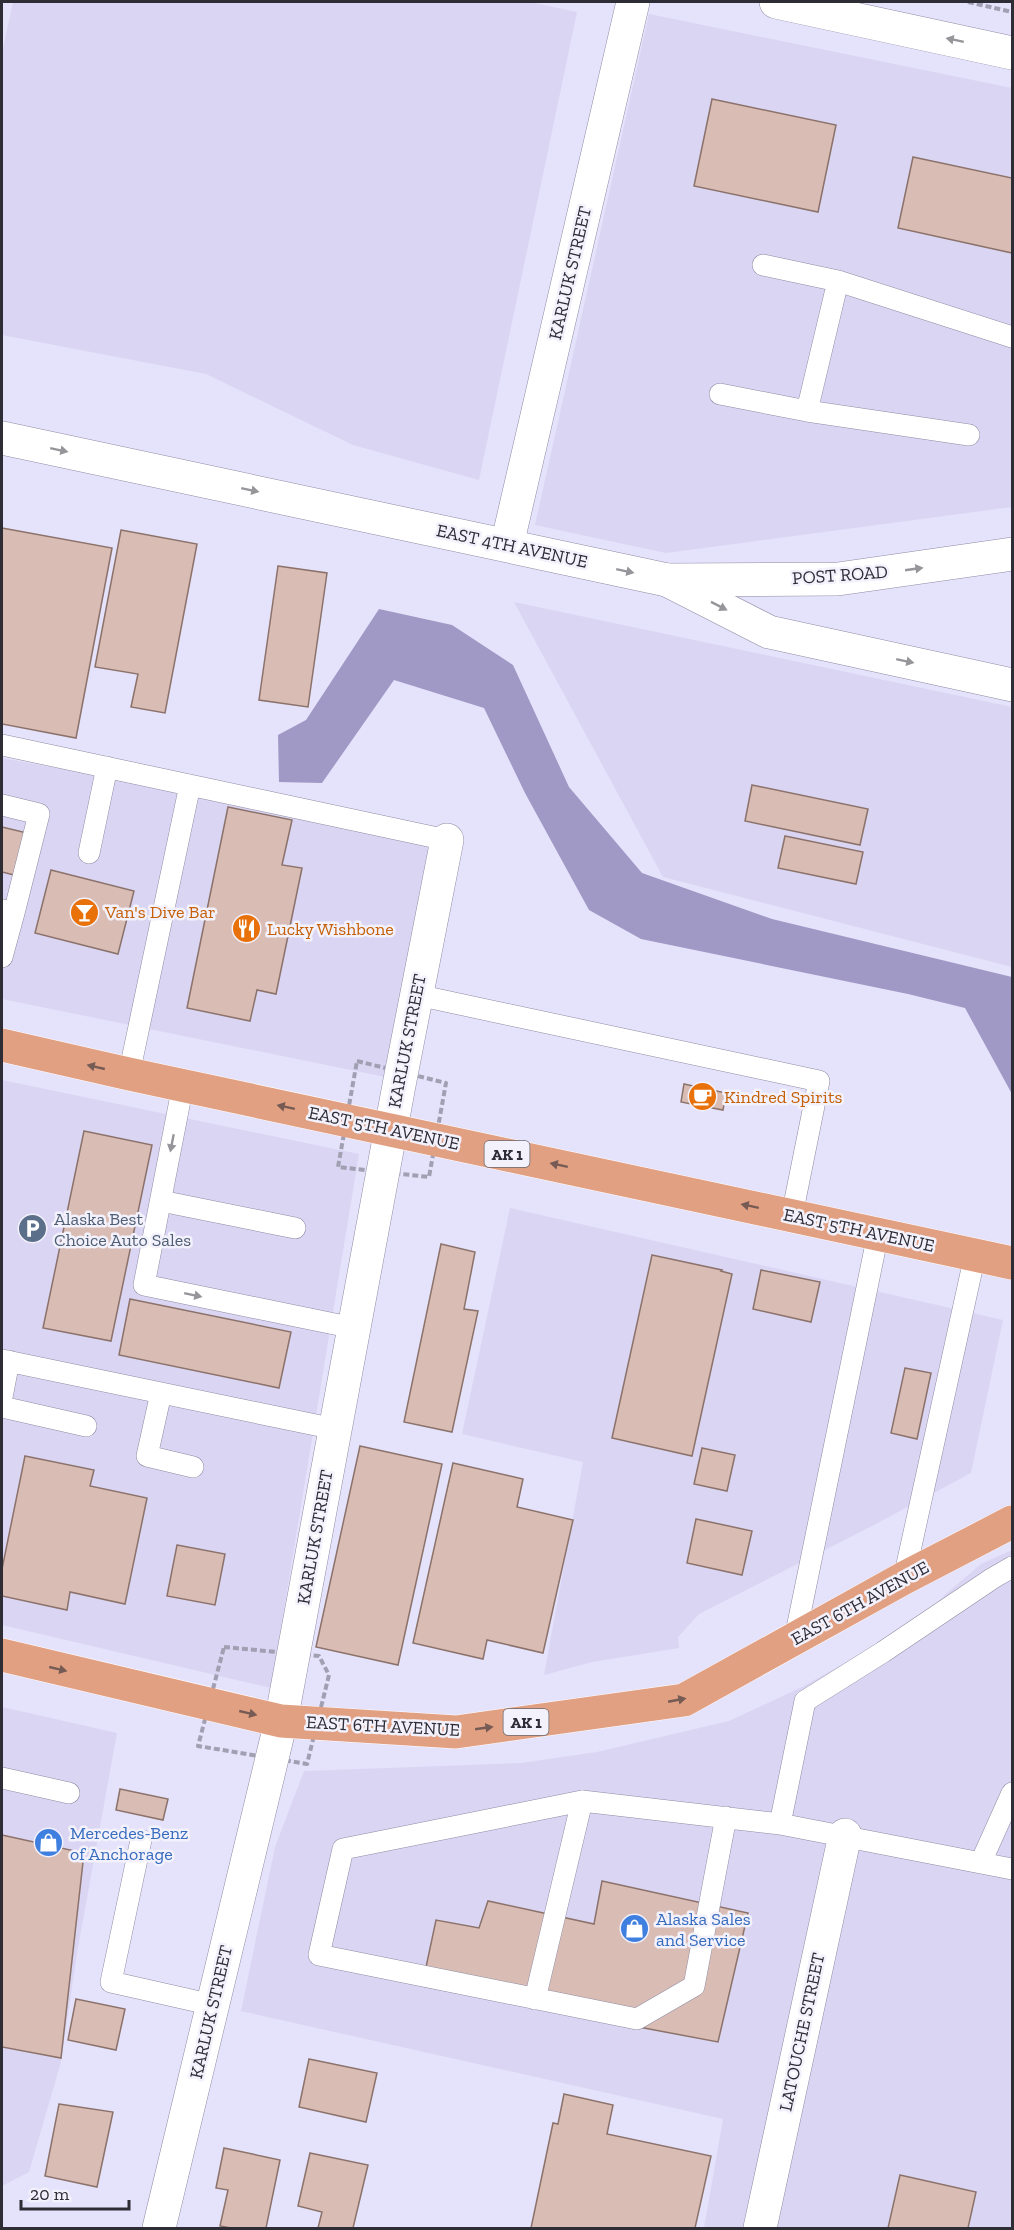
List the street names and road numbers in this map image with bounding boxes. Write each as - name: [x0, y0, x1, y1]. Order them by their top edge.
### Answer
- street label: KARLUK STREET: [544, 204, 596, 342]
- street label: EAST 4TH AVENUE: [434, 519, 590, 573]
- street label: POST ROAD: [791, 561, 889, 589]
- street label: KARLUK STREET: [383, 972, 431, 1110]
- street label: EAST 5TH AVENUE: [307, 1101, 461, 1155]
- road number: AK 1: [484, 1141, 530, 1167]
- street label: EAST 5TH AVENUE: [782, 1203, 936, 1257]
- street label: KARLUK STREET: [292, 1468, 338, 1606]
- street label: EAST 6TH AVENUE: [787, 1556, 933, 1650]
- road number: AK 1: [504, 1709, 548, 1735]
- street label: EAST 6TH AVENUE: [305, 1711, 461, 1741]
- street label: KARLUK STREET: [185, 1943, 237, 2081]
- street label: LATOUCHE STREET: [774, 1951, 830, 2113]

